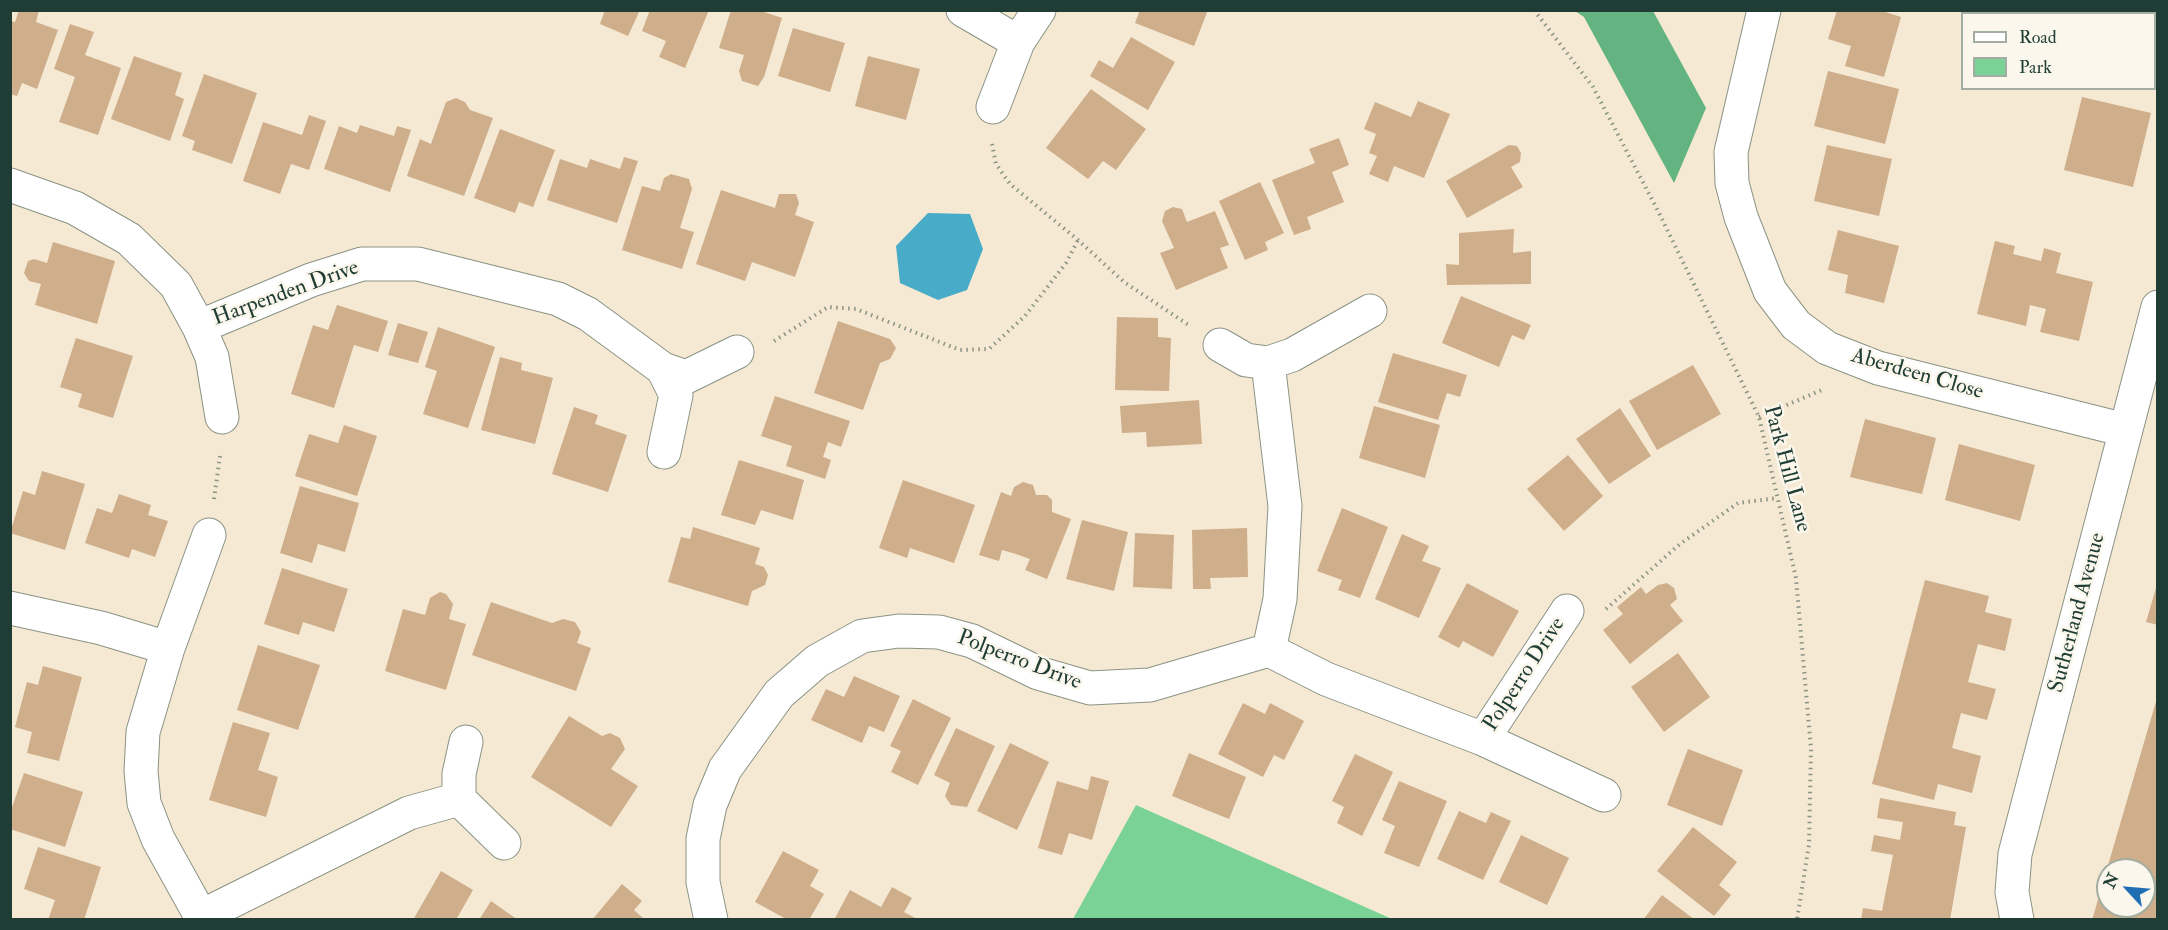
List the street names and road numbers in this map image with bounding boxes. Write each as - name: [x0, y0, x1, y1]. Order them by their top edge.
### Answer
- street label: Harpenden Drive: [209, 255, 363, 333]
- street label: Aberdeen Close: [1848, 344, 1986, 406]
- street label: Park Hill Lane: [1756, 403, 1816, 535]
- street label: Sutherland Avenue: [2044, 530, 2112, 696]
- street label: Polperro Drive: [1478, 613, 1572, 737]
- street label: Polperro Drive: [953, 625, 1085, 697]

